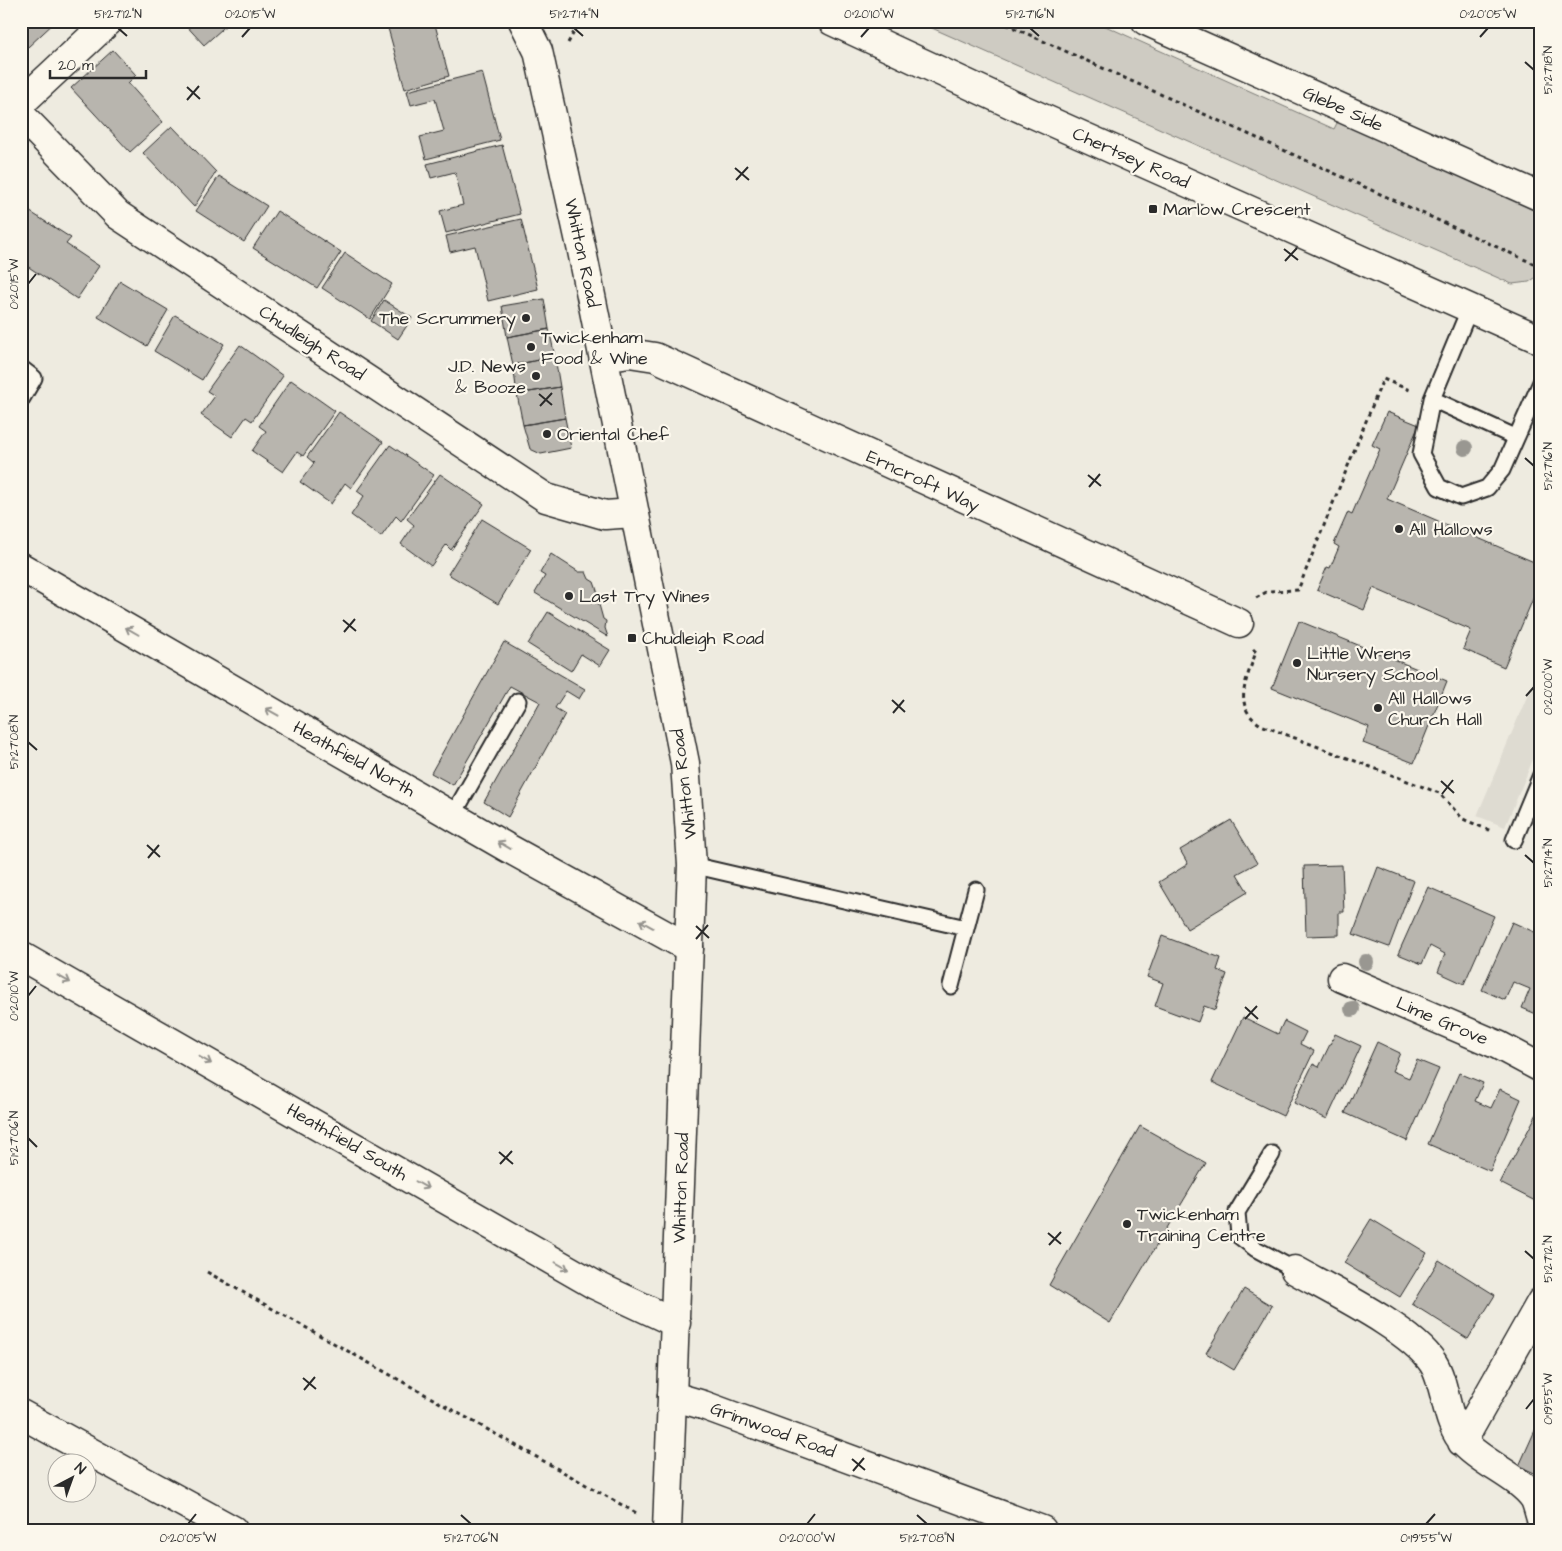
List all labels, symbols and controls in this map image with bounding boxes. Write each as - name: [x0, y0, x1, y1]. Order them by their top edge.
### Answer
- text: 51°27'12"N: [94, 6, 142, 23]
- text: 0°20'15"W: [225, 6, 276, 23]
- text: 51°27'14"N: [550, 6, 599, 23]
- text: 0°20'10"W: [844, 6, 895, 23]
- text: 51°27'16"N: [1006, 6, 1055, 23]
- text: 0°20'05"W: [1460, 6, 1517, 23]
- text: 51°27'18"N: [1540, 45, 1557, 94]
- scale bar: [50, 48, 146, 80]
- text: 20 m: [58, 55, 94, 76]
- street label: Glebe Side: [1299, 80, 1387, 138]
- street label: Chertsey Road: [1068, 121, 1194, 196]
- street label: Whitton Road: [558, 196, 606, 310]
- place label: Marlow Crescent: [1163, 197, 1311, 222]
- marker: Marlow Crescent: [1147, 203, 1159, 215]
- text: 0°20'15"W: [6, 258, 23, 309]
- street label: Chudleigh Road: [253, 299, 370, 388]
- place label: The Scrummery: [379, 306, 516, 332]
- marker: The Scrummery: [520, 312, 532, 324]
- place label: Twickenham Food & Wine: [541, 325, 648, 371]
- marker: Twickenham Food & Wine: [525, 341, 537, 353]
- place label: J.D. News & Booze: [448, 354, 526, 400]
- marker: J.D. News & Booze: [530, 370, 542, 382]
- place label: Oriental Chef: [557, 422, 669, 447]
- marker: Oriental Chef: [541, 428, 553, 440]
- text: 51°27'16"N: [1540, 441, 1557, 490]
- street label: Erncroft Way: [862, 444, 984, 519]
- place label: All Hallows: [1409, 517, 1493, 542]
- marker: All Hallows: [1393, 523, 1405, 535]
- place label: Last Try Wines: [579, 584, 710, 610]
- marker: Last Try Wines: [563, 590, 575, 602]
- one-way arrow: [125, 626, 139, 636]
- place label: Chudleigh Road: [642, 626, 764, 652]
- marker: Chudleigh Road: [626, 632, 638, 644]
- place label: Little Wrens Nursery School: [1307, 641, 1438, 688]
- marker: Little Wrens Nursery School: [1291, 657, 1303, 669]
- text: 0°20'00"W: [1540, 658, 1557, 715]
- place label: All Hallows Church Hall: [1388, 686, 1482, 732]
- marker: All Hallows Church Hall: [1372, 702, 1384, 714]
- one-way arrow: [266, 707, 280, 717]
- text: 51°27'08"N: [6, 714, 23, 769]
- street label: Heathfield North: [288, 715, 420, 803]
- street label: Whitton Road: [665, 727, 703, 841]
- text: 51°27'14"N: [1540, 838, 1557, 887]
- one-way arrow: [498, 840, 512, 850]
- one-way arrow: [639, 919, 654, 929]
- text: 0°20'10"W: [6, 970, 23, 1021]
- one-way arrow: [56, 975, 70, 985]
- street label: Lime Grove: [1392, 990, 1492, 1052]
- one-way arrow: [198, 1055, 212, 1065]
- street label: Heathfield South: [282, 1097, 412, 1187]
- text: 51°27'06"N: [6, 1110, 23, 1165]
- street label: Whitton Road: [667, 1132, 695, 1244]
- one-way arrow: [414, 1180, 428, 1190]
- place label: Twickenham Training Centre: [1137, 1202, 1266, 1249]
- marker: Twickenham Training Centre: [1121, 1218, 1133, 1230]
- text: 51°27'12"N: [1540, 1235, 1557, 1283]
- one-way arrow: [555, 1262, 569, 1272]
- text: 0°19'55"W: [1540, 1372, 1557, 1425]
- street label: Grimwood Road: [707, 1396, 839, 1464]
- north arrow: [48, 1454, 98, 1504]
- text: N: [70, 1459, 90, 1480]
- text: 0°20'05"W: [160, 1530, 217, 1547]
- text: 51°27'06"N: [444, 1530, 499, 1547]
- text: 0°20'00"W: [779, 1530, 836, 1547]
- text: 51°27'08"N: [900, 1530, 955, 1547]
- text: 0°19'55"W: [1400, 1530, 1453, 1547]

